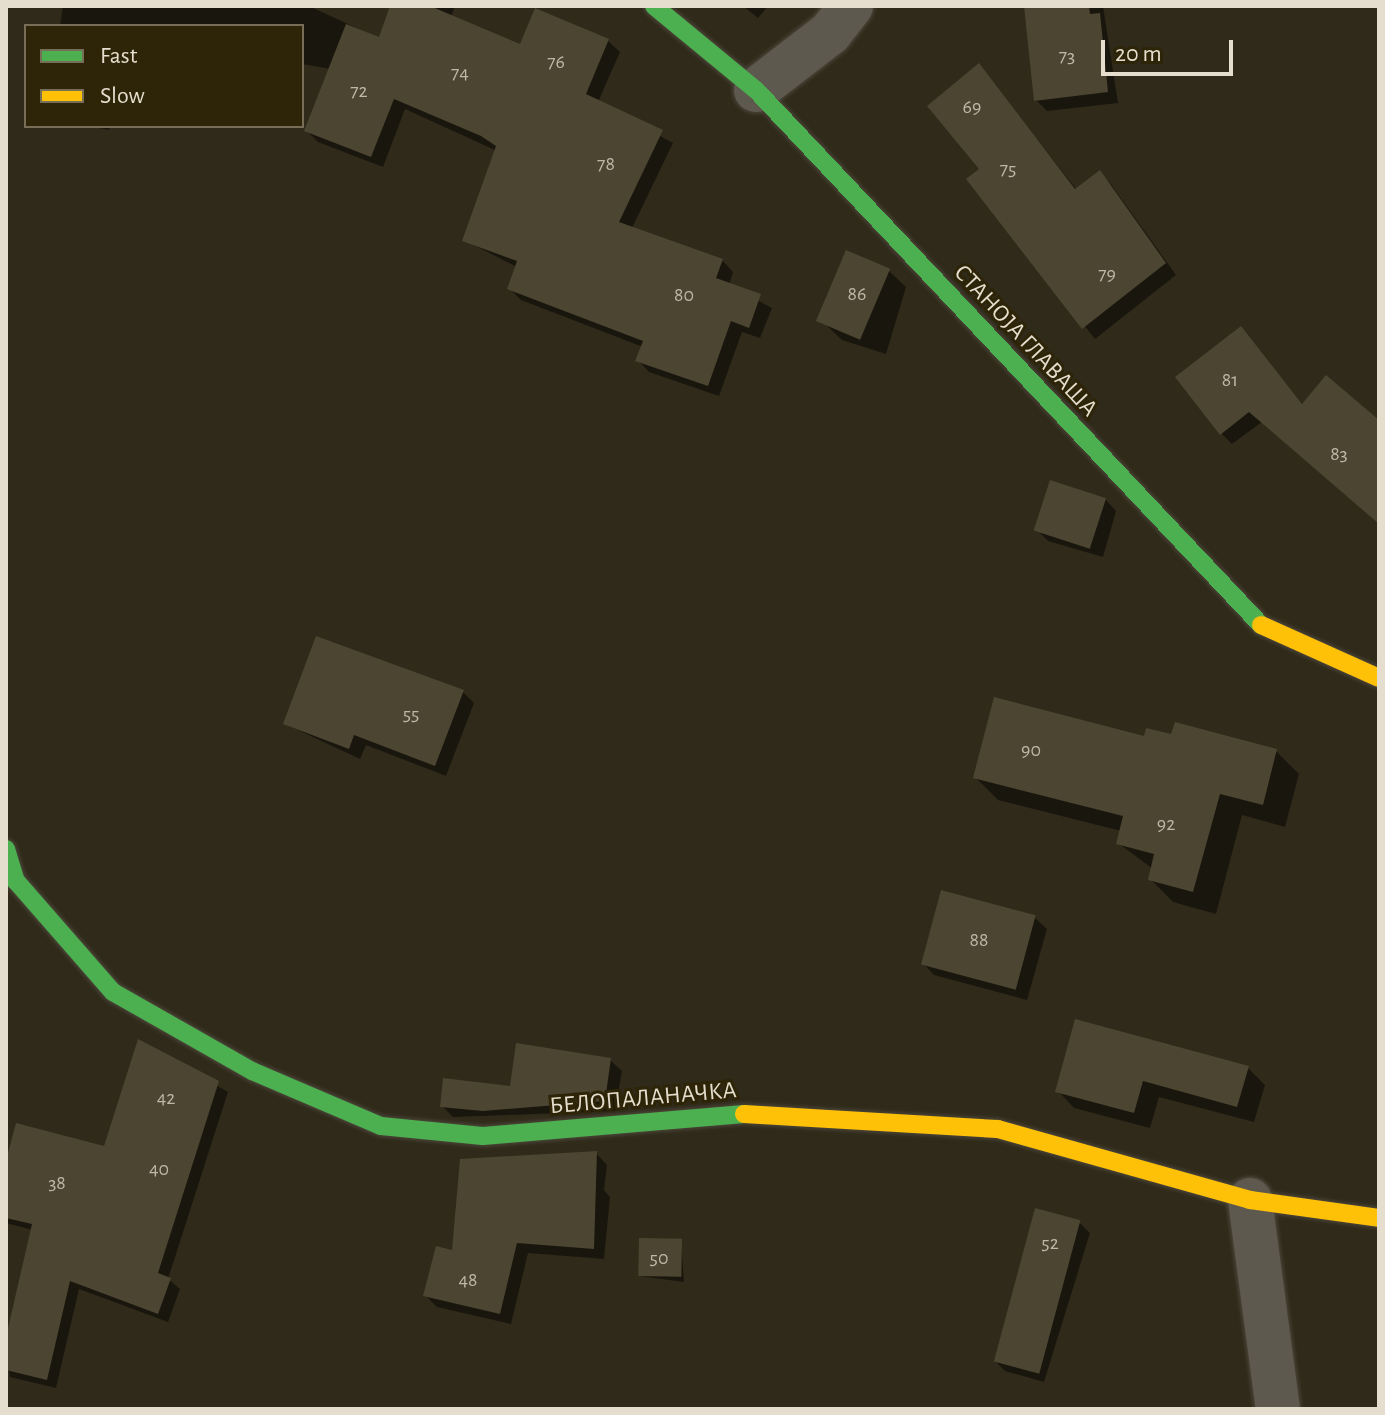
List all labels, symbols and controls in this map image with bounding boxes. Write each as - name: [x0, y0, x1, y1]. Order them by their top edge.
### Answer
- legend: [24, 24, 304, 128]
- scale bar: [1105, 24, 1237, 74]
- text: 20 m: [1115, 42, 1162, 66]
- text: Fast: [100, 44, 137, 68]
- house number: 73: [1059, 44, 1075, 68]
- house number: 76: [547, 50, 565, 74]
- house number: 74: [451, 61, 469, 85]
- house number: 72: [350, 79, 368, 103]
- text: Slow: [100, 84, 145, 108]
- house number: 69: [963, 95, 981, 119]
- house number: 78: [597, 152, 615, 176]
- house number: 75: [1000, 157, 1016, 181]
- street label: СТАНОЈА ГЛАВАША: [947, 259, 1103, 423]
- house number: 79: [1098, 262, 1116, 286]
- house number: 86: [848, 282, 866, 306]
- house number: 80: [674, 283, 694, 307]
- house number: 81: [1222, 368, 1238, 392]
- house number: 83: [1330, 442, 1348, 466]
- house number: 55: [403, 702, 419, 726]
- house number: 90: [1021, 738, 1041, 762]
- house number: 92: [1157, 812, 1175, 836]
- house number: 88: [970, 928, 988, 952]
- street label: БЕЛОПАЛАНАЧКА: [548, 1076, 738, 1122]
- house number: 42: [157, 1086, 175, 1110]
- house number: 40: [149, 1157, 169, 1181]
- house number: 38: [48, 1171, 66, 1195]
- house number: 52: [1041, 1231, 1059, 1255]
- house number: 50: [650, 1246, 668, 1270]
- house number: 48: [458, 1268, 478, 1292]

